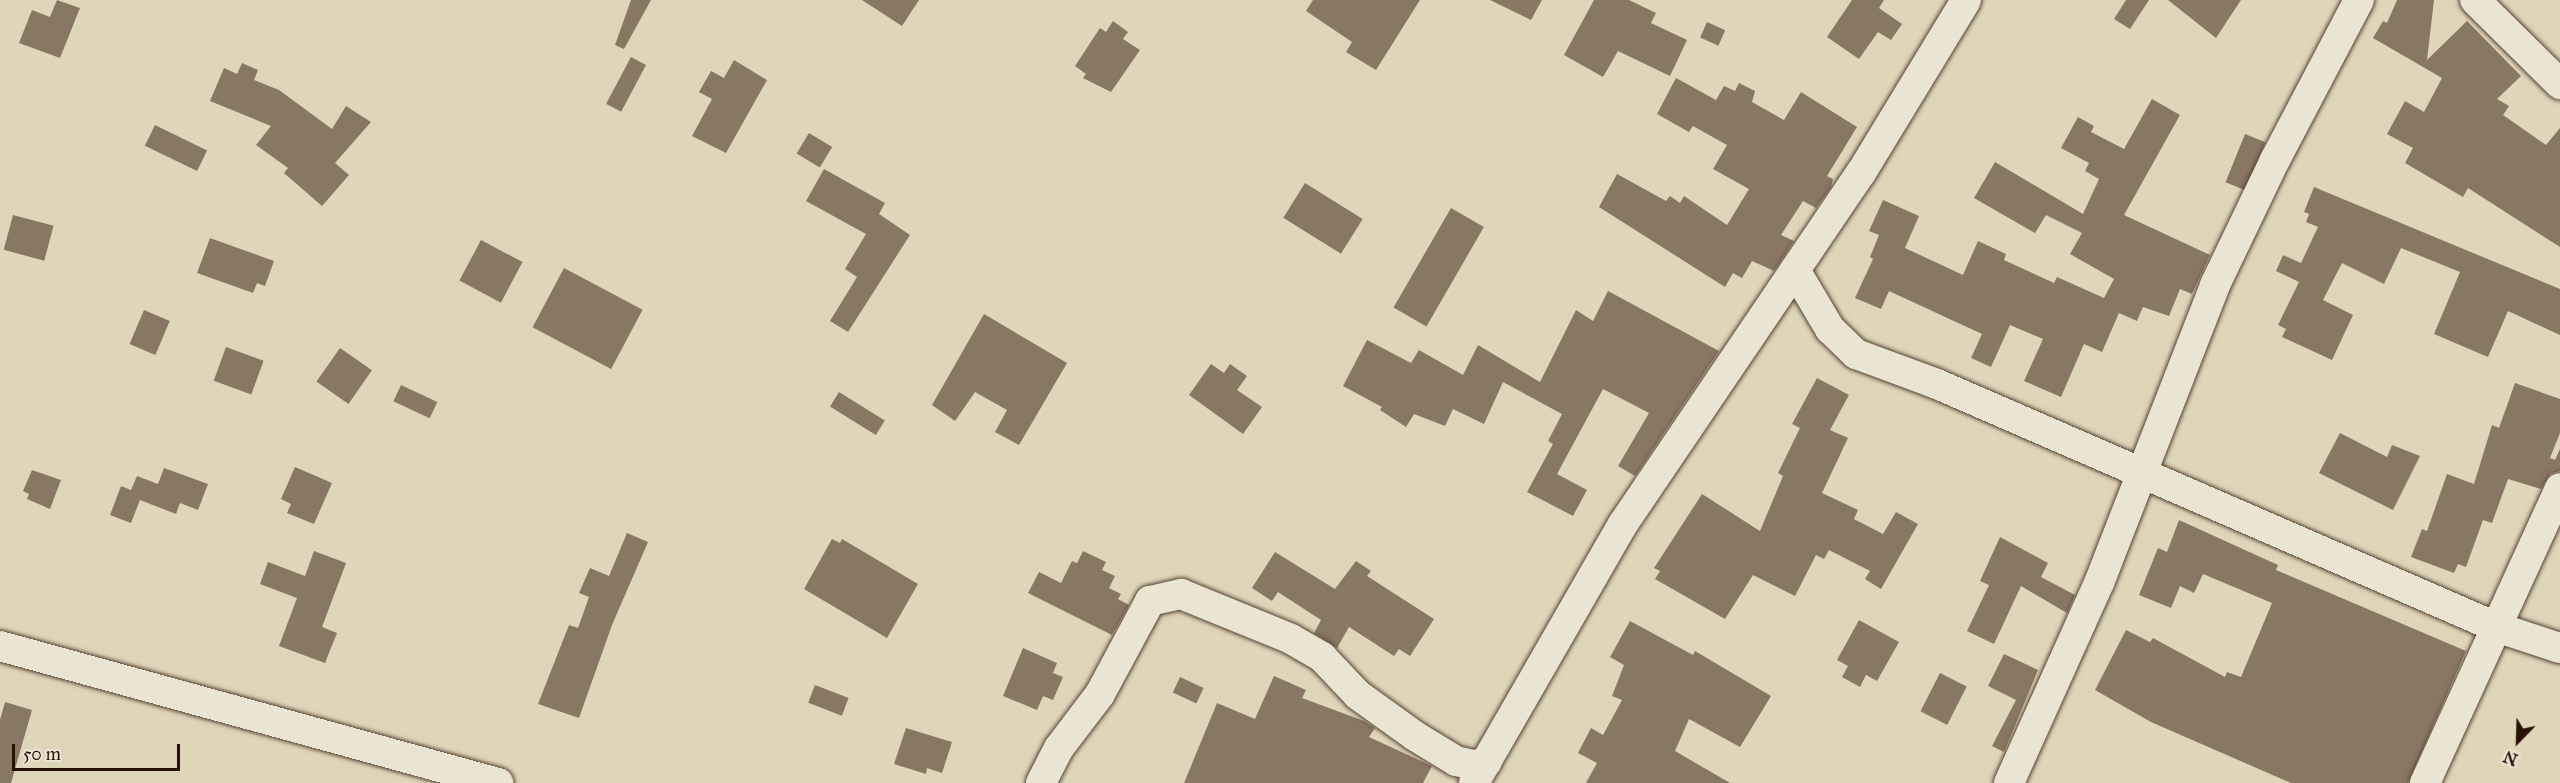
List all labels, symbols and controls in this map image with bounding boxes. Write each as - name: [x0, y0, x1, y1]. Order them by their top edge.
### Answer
- north arrow: [2488, 711, 2548, 771]
- scale bar: [15, 732, 183, 770]
- text: 50 m: [23, 743, 61, 765]
- text: N: [2501, 747, 2521, 769]

